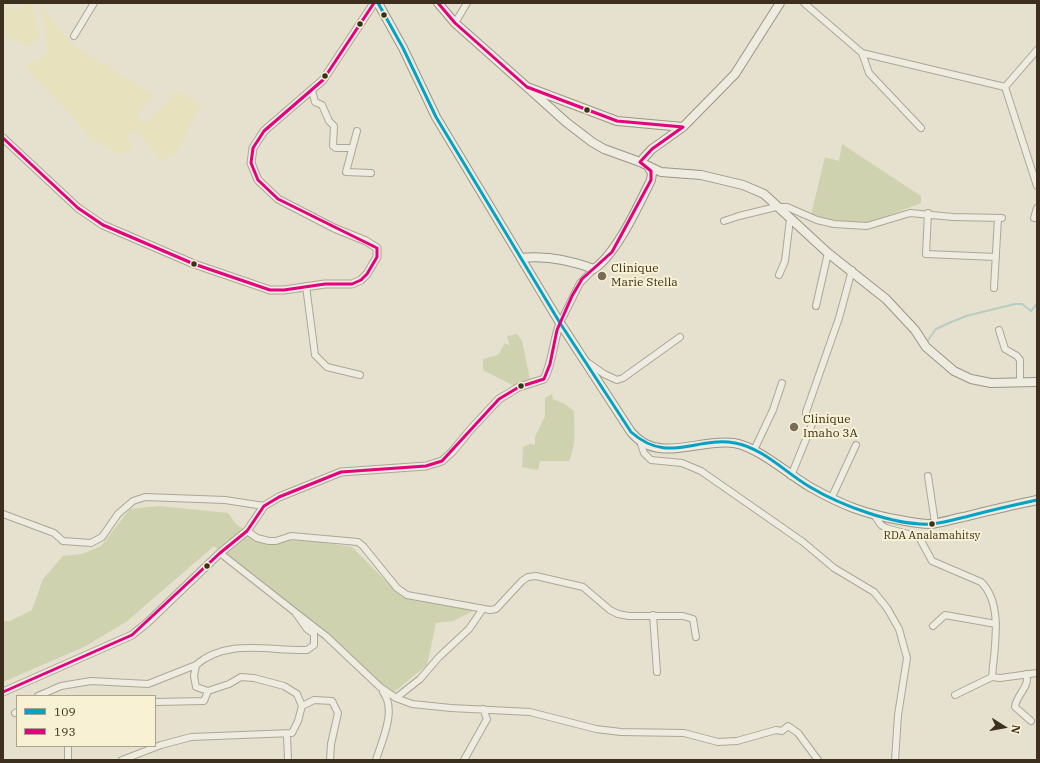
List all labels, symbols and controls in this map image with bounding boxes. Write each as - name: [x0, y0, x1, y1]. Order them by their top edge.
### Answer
- unlabelled marker: [379, 10, 389, 20]
- unlabelled marker: [355, 19, 365, 29]
- unlabelled marker: [320, 71, 330, 81]
- unlabelled marker: [582, 105, 592, 115]
- unlabelled marker: [189, 259, 199, 269]
- place label: Clinique Marie Stella: [611, 262, 678, 290]
- marker: Clinique Marie Stella: [596, 270, 608, 282]
- unlabelled marker: [516, 381, 526, 391]
- place label: Clinique Imaho 3A: [803, 413, 858, 441]
- marker: Clinique Imaho 3A: [788, 421, 800, 433]
- marker: RDA Analamahitsy: [927, 519, 937, 529]
- place label: RDA Analamahitsy: [884, 529, 980, 543]
- unlabelled marker: [202, 561, 212, 571]
- legend: [16, 695, 156, 747]
- text: 109: [54, 704, 76, 719]
- north arrow: [984, 707, 1024, 747]
- text: 193: [54, 724, 76, 739]
- text: N: [1008, 724, 1023, 735]

